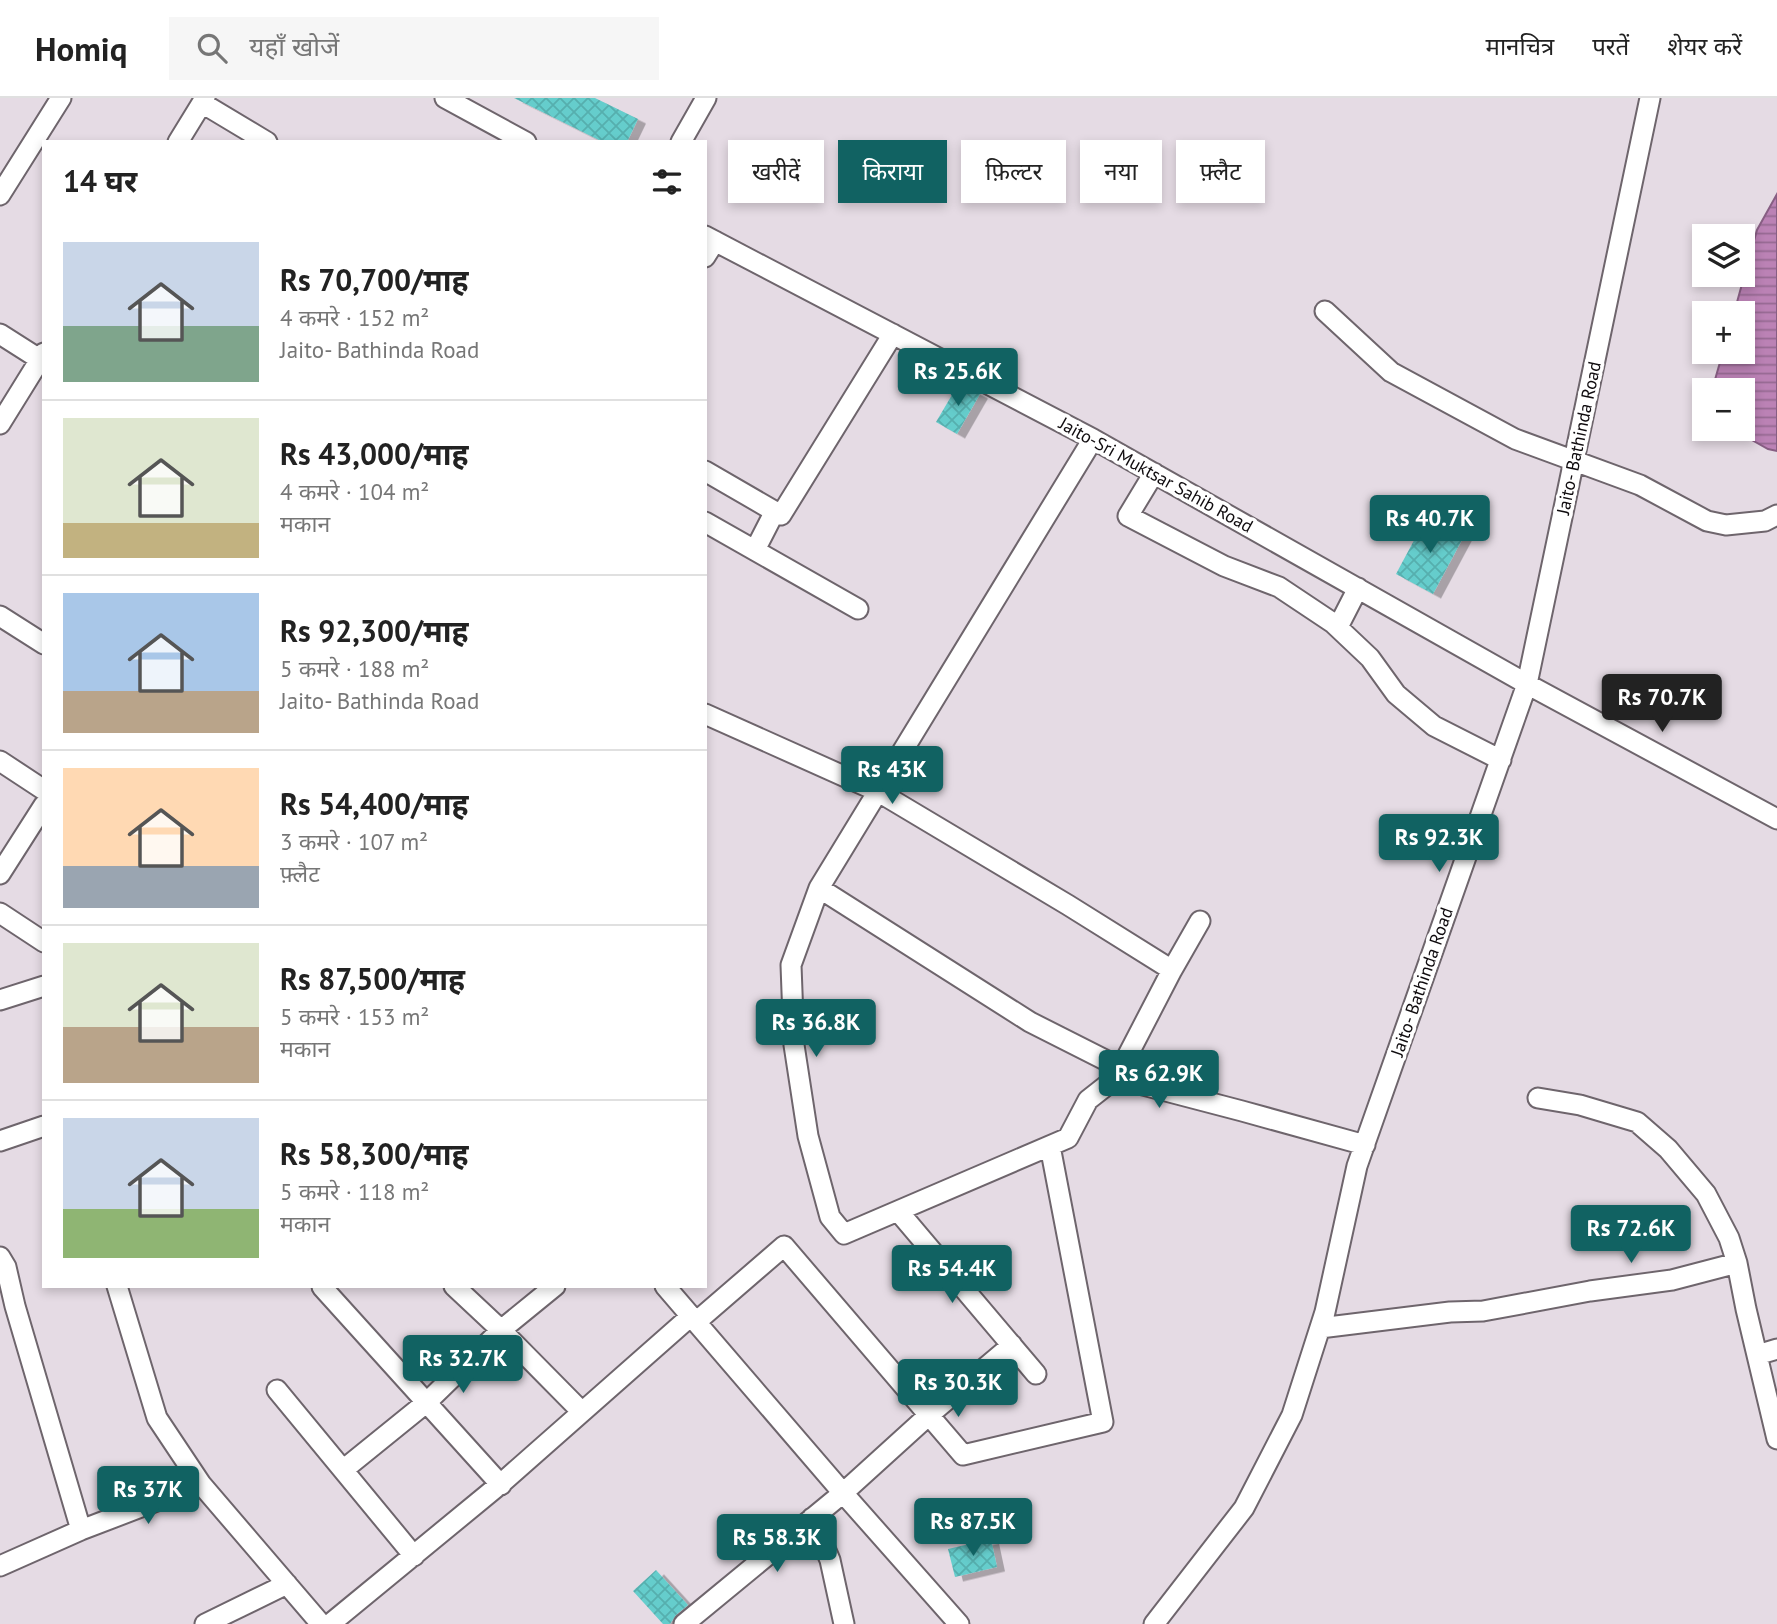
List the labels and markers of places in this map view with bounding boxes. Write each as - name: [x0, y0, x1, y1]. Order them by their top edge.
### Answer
- pin: Rs 25.6K: [886, 348, 1030, 408]
- pin: Rs 40.7K: [1358, 496, 1502, 555]
- pin: Rs 70.7K: [1590, 674, 1734, 734]
- pin: Rs 43K: [835, 746, 949, 806]
- pin: Rs 92.3K: [1367, 814, 1511, 874]
- pin: Rs 36.8K: [744, 1000, 888, 1059]
- pin: Rs 62.9K: [1087, 1051, 1231, 1110]
- pin: Rs 72.6K: [1559, 1206, 1703, 1265]
- pin: Rs 54.4K: [880, 1246, 1024, 1305]
- pin: Rs 32.7K: [391, 1336, 535, 1395]
- pin: Rs 30.3K: [886, 1360, 1030, 1419]
- pin: Rs 37K: [91, 1466, 205, 1526]
- pin: Rs 87.5K: [901, 1498, 1045, 1558]
- pin: Rs 58.3K: [705, 1514, 849, 1574]

